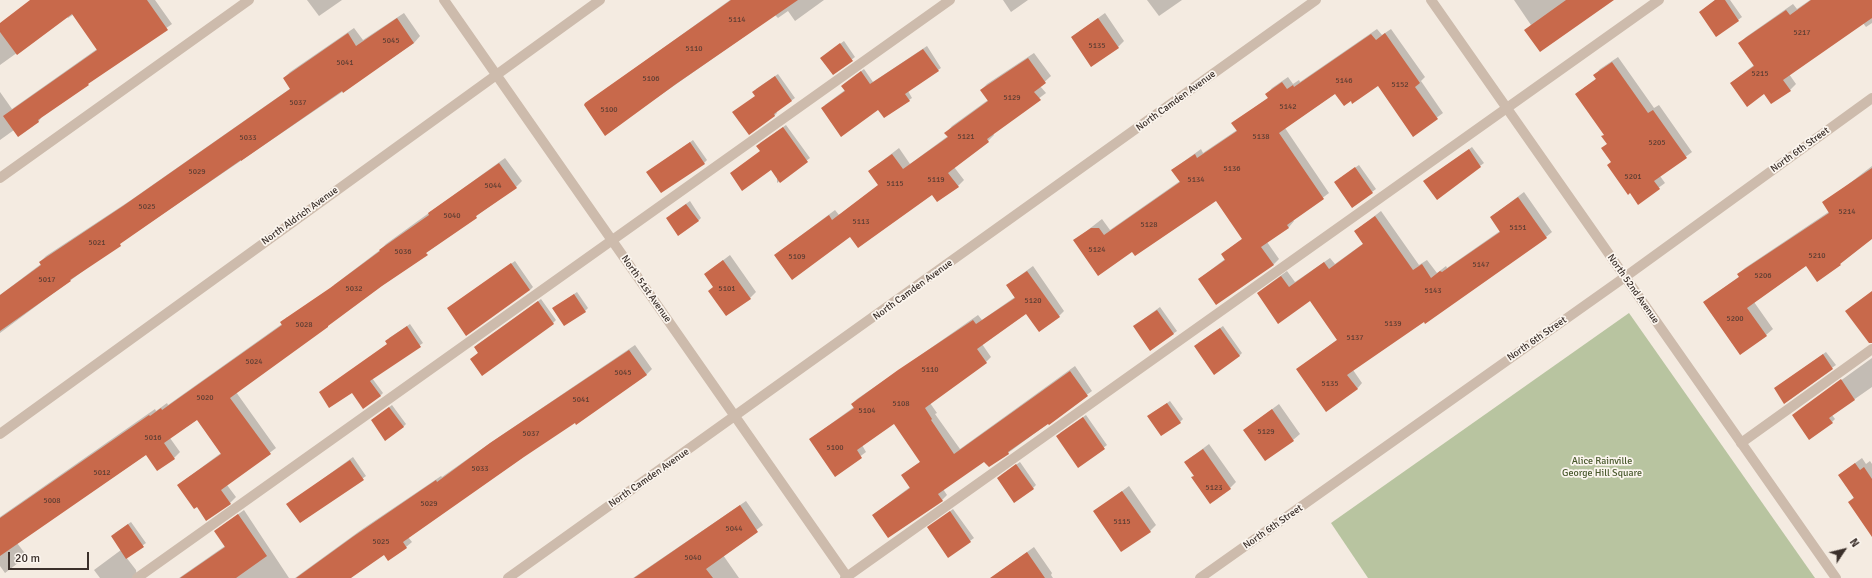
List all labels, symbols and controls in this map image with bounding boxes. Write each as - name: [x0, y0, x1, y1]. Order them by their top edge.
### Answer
- house number: 5114: [728, 15, 746, 25]
- house number: 5217: [1793, 28, 1811, 38]
- house number: 5045: [382, 36, 400, 46]
- house number: 5135: [1088, 41, 1106, 51]
- house number: 5110: [685, 44, 703, 54]
- house number: 5041: [336, 58, 354, 68]
- street label: North Camden Avenue: [1134, 68, 1218, 134]
- house number: 5215: [1751, 69, 1769, 79]
- house number: 5106: [642, 74, 660, 84]
- house number: 5146: [1335, 76, 1353, 86]
- house number: 5152: [1391, 80, 1409, 90]
- house number: 5129: [1003, 93, 1021, 103]
- house number: 5037: [289, 98, 307, 108]
- house number: 5142: [1279, 102, 1297, 112]
- house number: 5100: [600, 105, 618, 115]
- street label: North 6th Street: [1768, 125, 1832, 175]
- house number: 5121: [957, 132, 975, 142]
- house number: 5138: [1252, 132, 1270, 142]
- house number: 5033: [239, 133, 257, 143]
- house number: 5205: [1648, 138, 1666, 148]
- house number: 5136: [1223, 164, 1241, 174]
- house number: 5029: [188, 167, 206, 177]
- house number: 5201: [1624, 172, 1642, 182]
- house number: 5119: [927, 175, 945, 185]
- house number: 5134: [1187, 175, 1205, 185]
- house number: 5115: [886, 179, 904, 189]
- house number: 5044: [484, 181, 502, 191]
- street label: North Aldrich Avenue: [259, 184, 341, 248]
- house number: 5025: [138, 202, 156, 212]
- house number: 5214: [1838, 207, 1856, 217]
- house number: 5040: [443, 211, 461, 221]
- house number: 5113: [852, 217, 870, 227]
- house number: 5128: [1140, 220, 1158, 230]
- house number: 5151: [1509, 223, 1527, 233]
- house number: 5021: [88, 238, 106, 248]
- house number: 5124: [1088, 245, 1106, 255]
- house number: 5036: [394, 247, 412, 257]
- house number: 5210: [1808, 251, 1826, 261]
- house number: 5109: [788, 252, 806, 262]
- street label: North 52nd Avenue: [1605, 252, 1661, 326]
- street label: North 51st Avenue: [618, 253, 674, 325]
- street label: North Camden Avenue: [871, 257, 955, 323]
- house number: 5147: [1472, 260, 1490, 270]
- house number: 5206: [1754, 271, 1772, 281]
- house number: 5017: [38, 275, 56, 285]
- house number: 5032: [345, 284, 363, 294]
- house number: 5101: [718, 284, 736, 294]
- house number: 5143: [1424, 286, 1442, 296]
- house number: 5120: [1024, 296, 1042, 306]
- street label: North 6th Street: [1505, 314, 1569, 364]
- house number: 5200: [1726, 314, 1744, 324]
- house number: 5139: [1384, 319, 1402, 329]
- house number: 5028: [295, 320, 313, 330]
- house number: 5137: [1346, 333, 1364, 343]
- house number: 5024: [245, 357, 263, 367]
- house number: 5110: [921, 365, 939, 375]
- house number: 5045: [614, 368, 632, 378]
- house number: 5135: [1321, 379, 1339, 389]
- house number: 5020: [196, 393, 214, 403]
- house number: 5041: [572, 395, 590, 405]
- house number: 5108: [892, 399, 910, 409]
- house number: 5104: [858, 406, 876, 416]
- house number: 5129: [1257, 427, 1275, 437]
- house number: 5037: [522, 429, 540, 439]
- house number: 5016: [144, 433, 162, 443]
- house number: 5100: [826, 443, 844, 453]
- street label: North Camden Avenue: [607, 446, 691, 510]
- park label: Alice Rainville George Hill Square: [1562, 455, 1642, 478]
- house number: 5033: [471, 464, 489, 474]
- house number: 5012: [93, 468, 111, 478]
- house number: 5123: [1205, 483, 1223, 493]
- house number: 5008: [43, 496, 61, 506]
- house number: 5029: [420, 499, 438, 509]
- street label: North 6th Street: [1241, 502, 1305, 552]
- house number: 5115: [1113, 517, 1131, 527]
- house number: 5044: [725, 524, 743, 534]
- north arrow: [1824, 530, 1864, 570]
- text: N: [1847, 536, 1862, 550]
- house number: 5025: [372, 537, 390, 547]
- scale bar: [10, 544, 91, 570]
- text: 20 m: [15, 551, 40, 566]
- house number: 5040: [684, 553, 702, 563]

